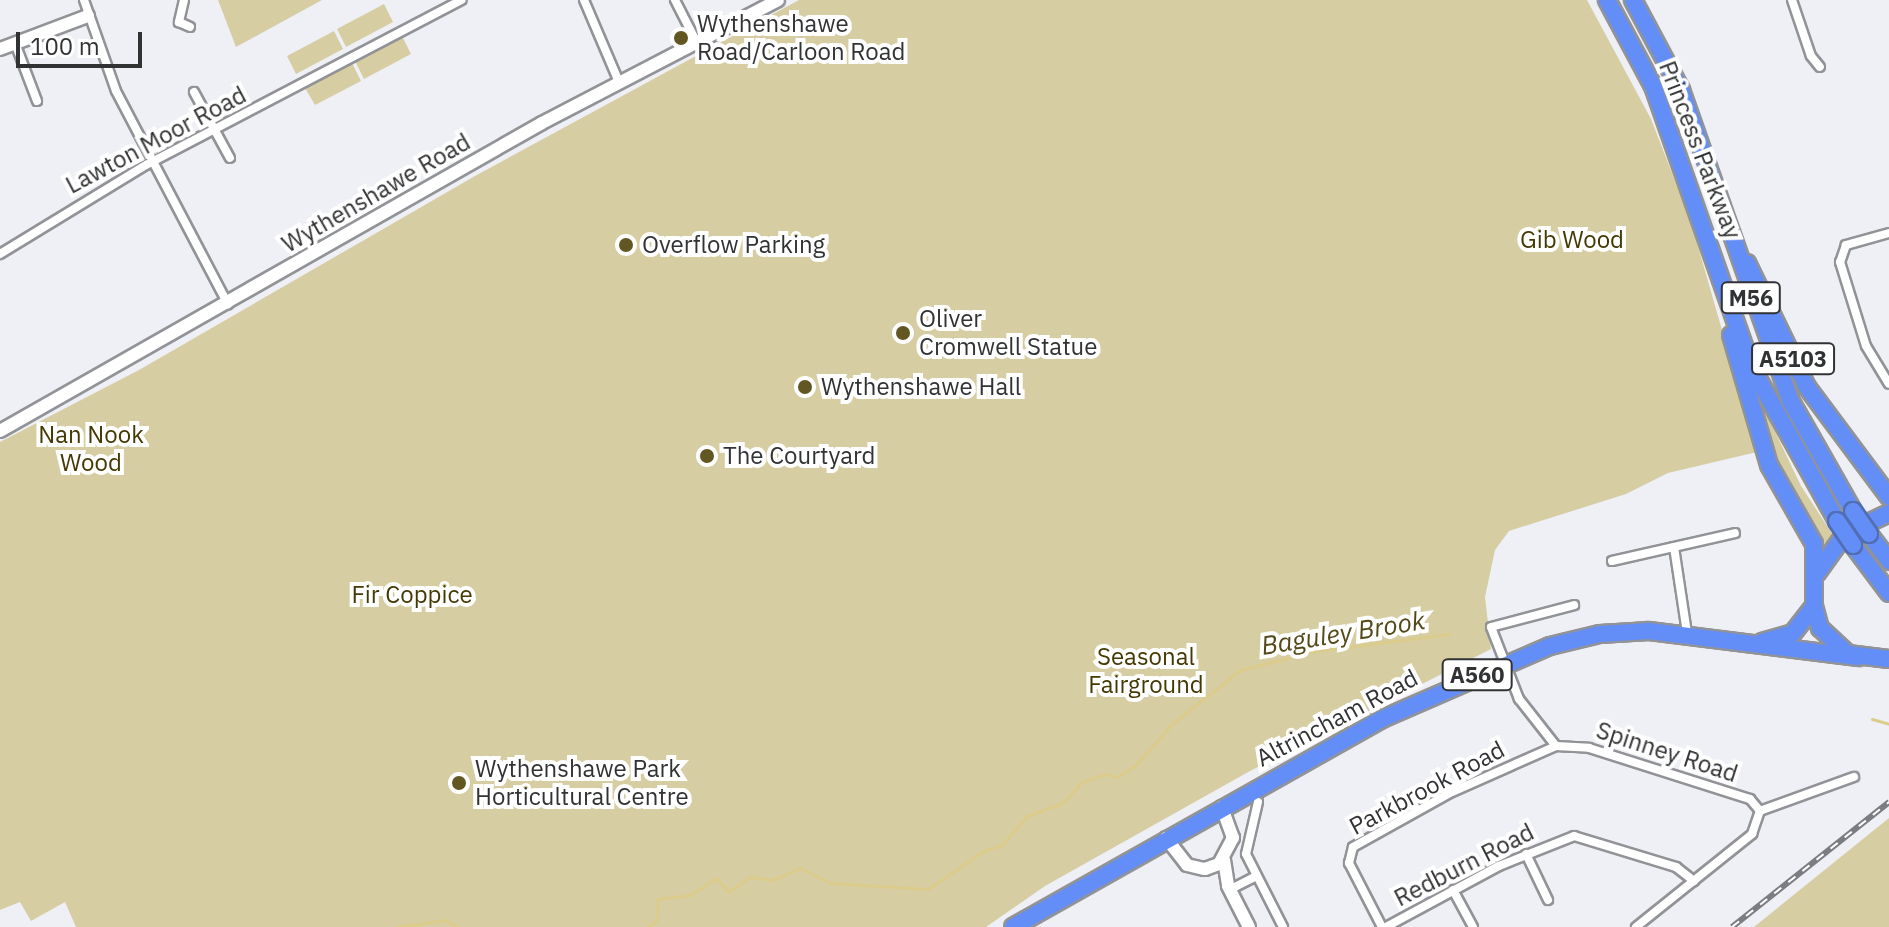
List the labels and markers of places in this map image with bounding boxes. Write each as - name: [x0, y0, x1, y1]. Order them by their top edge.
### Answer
- place label: Wythenshawe Road/Carloon Road: [697, 10, 905, 66]
- marker: Wythenshawe Road/Carloon Road: [672, 29, 690, 47]
- place label: Overflow Parking: [642, 231, 825, 259]
- marker: Overflow Parking: [617, 236, 635, 254]
- place label: Oliver Cromwell Statue: [919, 305, 1097, 361]
- marker: Oliver Cromwell Statue: [894, 324, 912, 342]
- place label: Wythenshawe Hall: [821, 373, 1021, 401]
- marker: Wythenshawe Hall: [796, 378, 814, 396]
- place label: The Courtyard: [723, 442, 876, 470]
- marker: The Courtyard: [698, 447, 716, 465]
- place label: Wythenshawe Park Horticultural Centre: [475, 755, 689, 811]
- marker: Wythenshawe Park Horticultural Centre: [450, 774, 468, 792]

